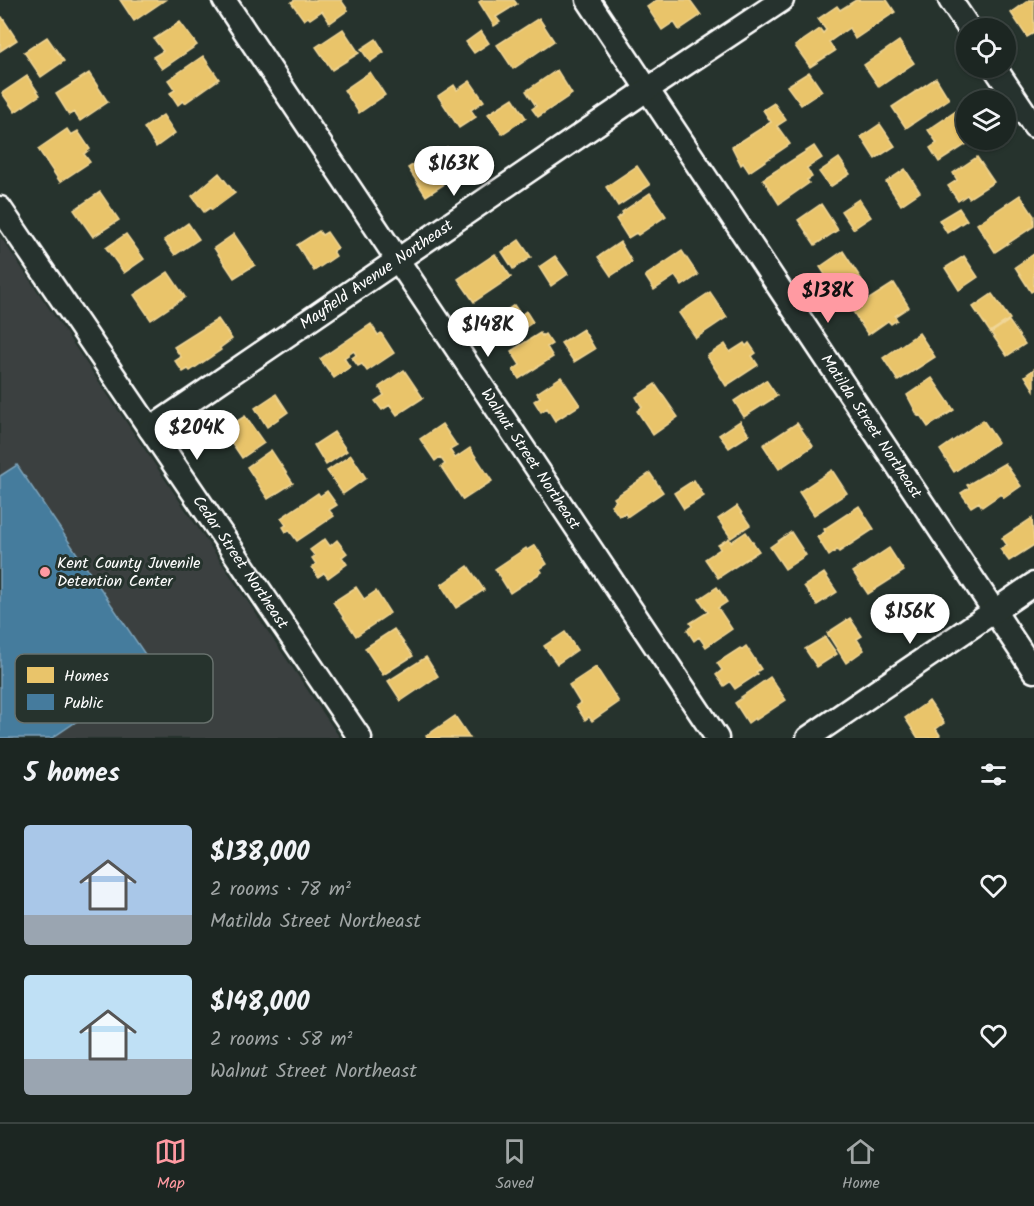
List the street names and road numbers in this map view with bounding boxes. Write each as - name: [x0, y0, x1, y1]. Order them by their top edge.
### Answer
- street label: Mayfield Avenue Northeast: [294, 213, 459, 336]
- street label: Matilda Street Northeast: [814, 349, 929, 504]
- street label: Walnut Street Northeast: [474, 383, 588, 536]
- street label: Cedar Street Northeast: [186, 490, 295, 635]

